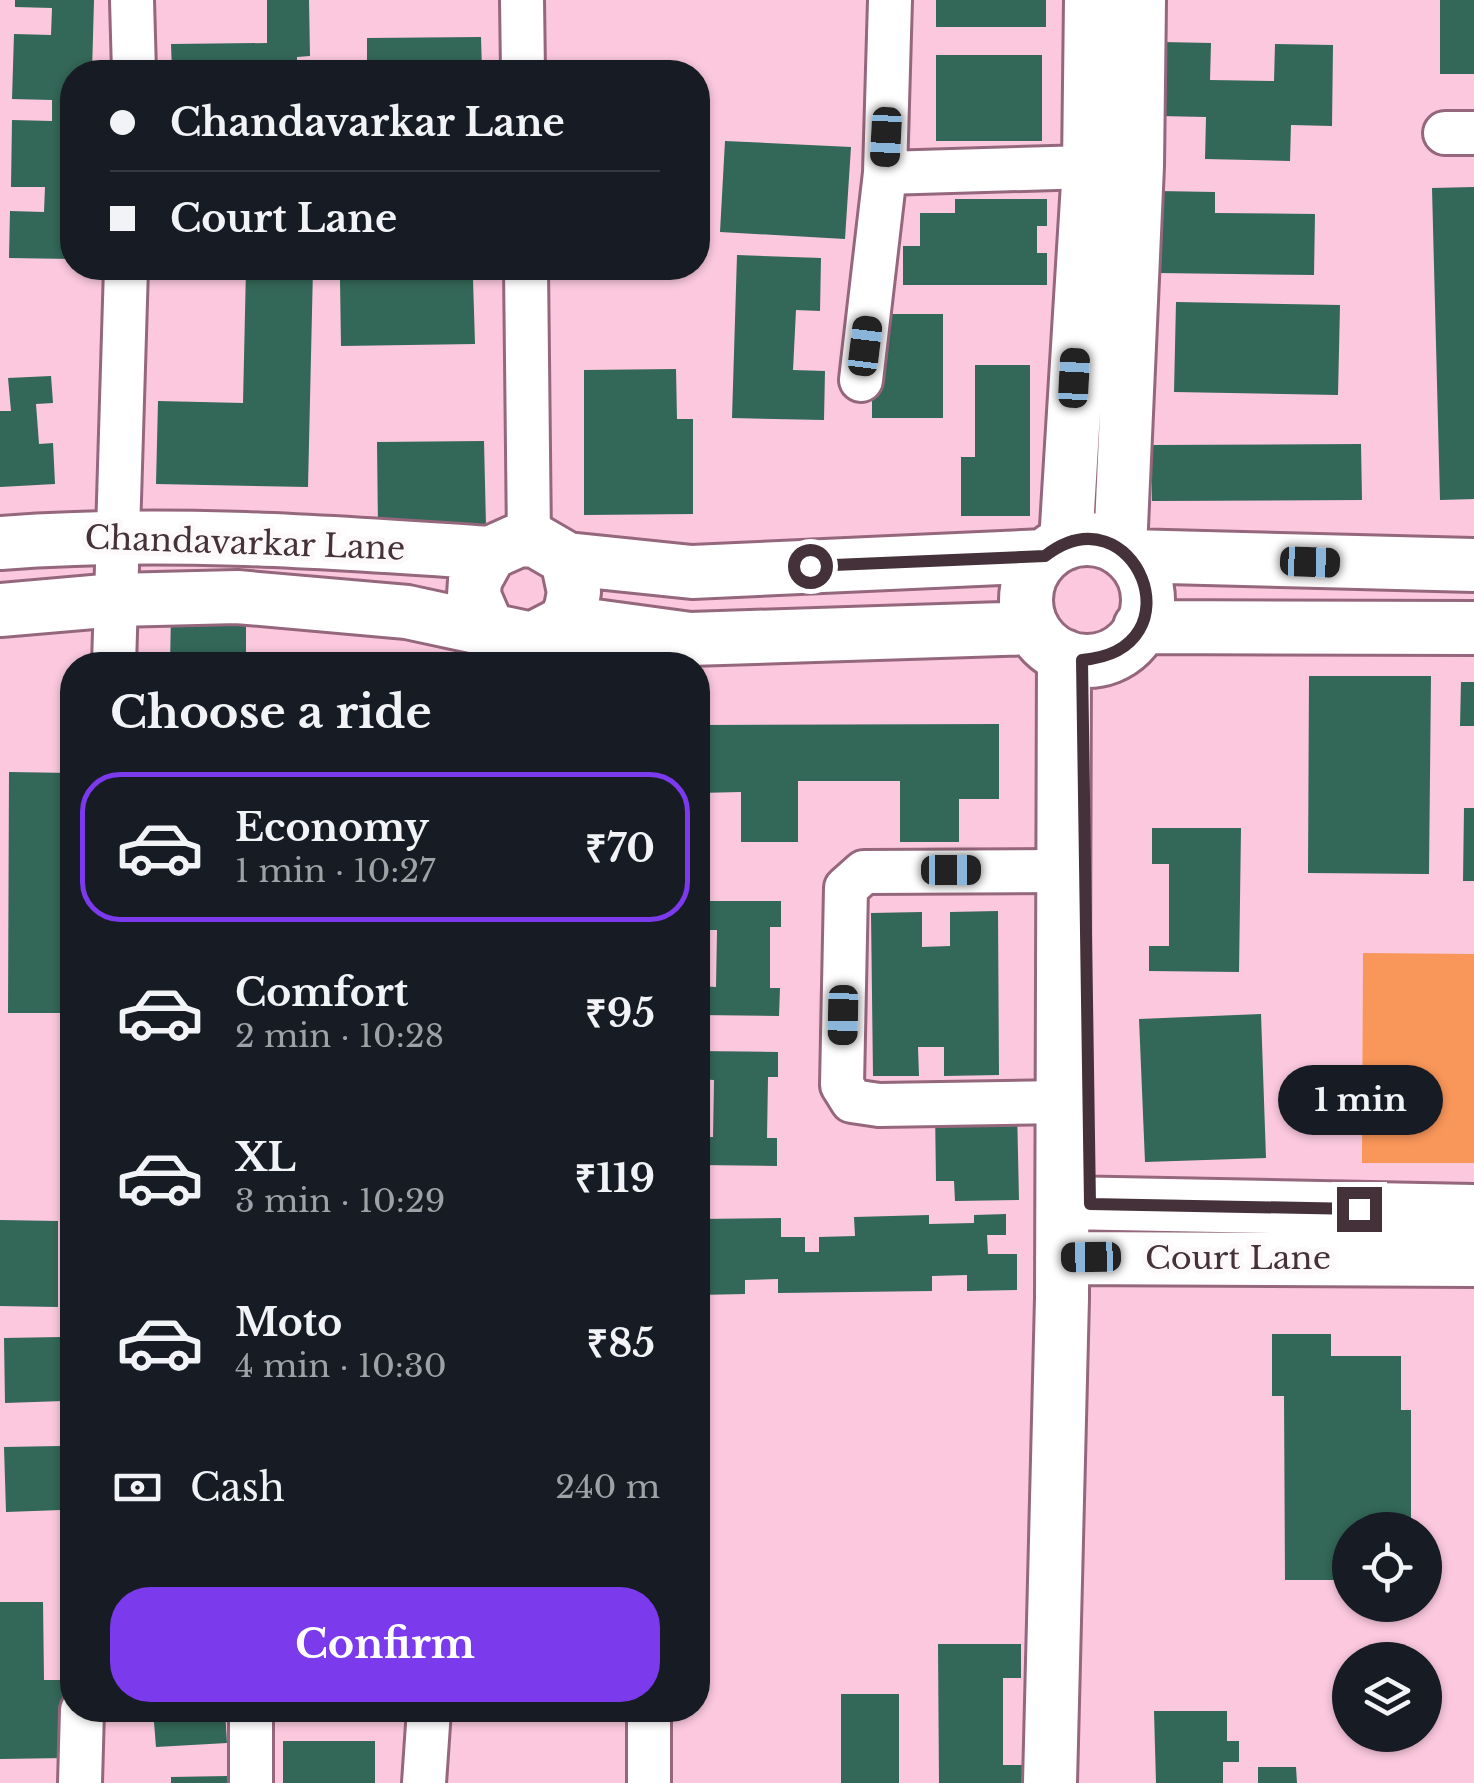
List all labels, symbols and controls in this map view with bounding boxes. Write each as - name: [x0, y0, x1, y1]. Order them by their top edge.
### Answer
- text: Chandavarkar Lane: [170, 99, 565, 146]
- car: [869, 106, 903, 168]
- text: Court Lane: [170, 195, 397, 242]
- car: [846, 314, 884, 378]
- car: [1057, 347, 1091, 409]
- street label: Chandavarkar Lane: [84, 517, 406, 569]
- route start: [788, 544, 833, 589]
- car: [1279, 546, 1341, 578]
- text: Choose a ride: [110, 684, 432, 740]
- icon: car: [115, 802, 205, 892]
- text: Economy: [235, 804, 429, 851]
- text: ₹70: [585, 825, 655, 872]
- text: 1 min · 10:27: [235, 851, 435, 891]
- car: [921, 855, 981, 885]
- icon: car: [115, 967, 205, 1057]
- text: Comfort: [235, 969, 408, 1016]
- car: [827, 985, 859, 1045]
- text: ₹95: [585, 990, 655, 1037]
- text: 2 min · 10:28: [235, 1016, 444, 1056]
- callout: 1 min: [1276, 1064, 1442, 1134]
- text: 1 min: [1314, 1080, 1407, 1120]
- icon: car: [115, 1132, 205, 1222]
- text: XL: [235, 1134, 296, 1181]
- text: ₹119: [575, 1155, 655, 1202]
- text: 3 min · 10:29: [235, 1181, 445, 1221]
- route end: [1337, 1187, 1382, 1232]
- street label: Court Lane: [1145, 1238, 1331, 1278]
- car: [1061, 1241, 1121, 1273]
- icon: car: [115, 1297, 205, 1387]
- text: Moto: [235, 1299, 342, 1346]
- text: ₹85: [587, 1320, 655, 1367]
- text: 4 min · 10:30: [235, 1346, 447, 1386]
- icon: cash: [110, 1460, 165, 1515]
- text: Cash: [190, 1464, 285, 1511]
- text: 240 m: [555, 1467, 660, 1507]
- map controls: [1332, 1512, 1442, 1752]
- button: locate: [1332, 1512, 1442, 1622]
- button: Confirm: [110, 1587, 660, 1702]
- button: layers: [1332, 1642, 1442, 1752]

